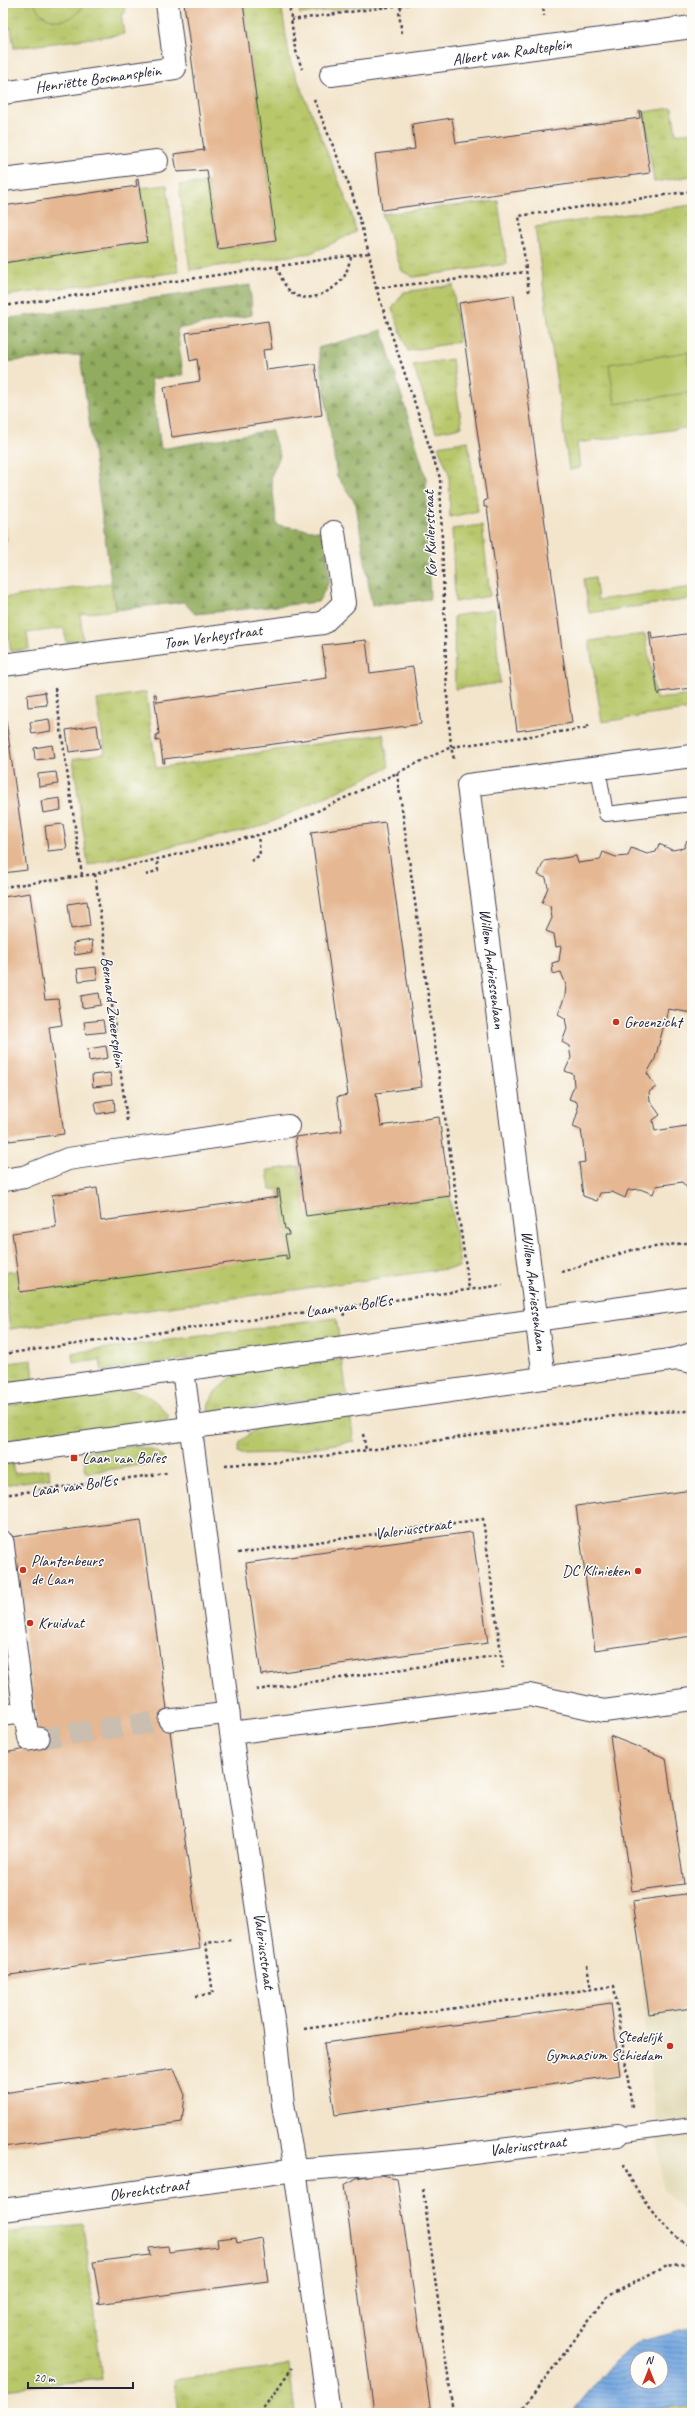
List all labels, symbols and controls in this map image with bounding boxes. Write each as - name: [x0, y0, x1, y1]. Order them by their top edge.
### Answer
- street label: Albert van Raalteplein: [451, 34, 574, 70]
- street label: Henriëtte Bosmansplein: [34, 60, 163, 98]
- street label: Kor Kuilerstraat: [418, 488, 442, 578]
- street label: Toon Verheystraat: [162, 620, 265, 654]
- street label: Willem Andriessenlaan: [475, 908, 509, 1031]
- street label: Bernard Zweersplein: [96, 956, 130, 1069]
- place label: Groenzicht: [624, 1012, 685, 1032]
- marker: Groenzicht: [611, 1017, 621, 1027]
- street label: Willem Andriessenlaan: [517, 1230, 551, 1353]
- street label: Laan van Bol'Es: [305, 1290, 395, 1322]
- place label: Laan van Bol'es: [82, 1448, 167, 1468]
- marker: Laan van Bol'es: [69, 1453, 79, 1463]
- street label: Laan van Bol'Es: [30, 1470, 120, 1502]
- street label: Valeriusstraat: [374, 1514, 454, 1544]
- place label: Plantenbeurs de Laan: [31, 1551, 104, 1589]
- place label: DC Klinieken: [562, 1561, 631, 1581]
- marker: Plantenbeurs de Laan: [18, 1565, 28, 1575]
- marker: DC Klinieken: [633, 1566, 643, 1576]
- place label: Kruidvat: [38, 1613, 86, 1633]
- marker: Kruidvat: [25, 1618, 35, 1628]
- street label: Valeriusstraat: [249, 1912, 279, 1992]
- place label: Stedelijk Gymnasium Schiedam: [546, 2027, 663, 2065]
- marker: Stedelijk Gymnasium Schiedam: [665, 2041, 675, 2051]
- street label: Valeriusstraat: [489, 2131, 569, 2161]
- street label: Obrechtstraat: [108, 2174, 193, 2205]
- north arrow: [629, 2350, 669, 2390]
- text: N: [646, 2353, 655, 2367]
- scale bar: [28, 2364, 133, 2390]
- text: 20 m: [34, 2370, 56, 2386]

